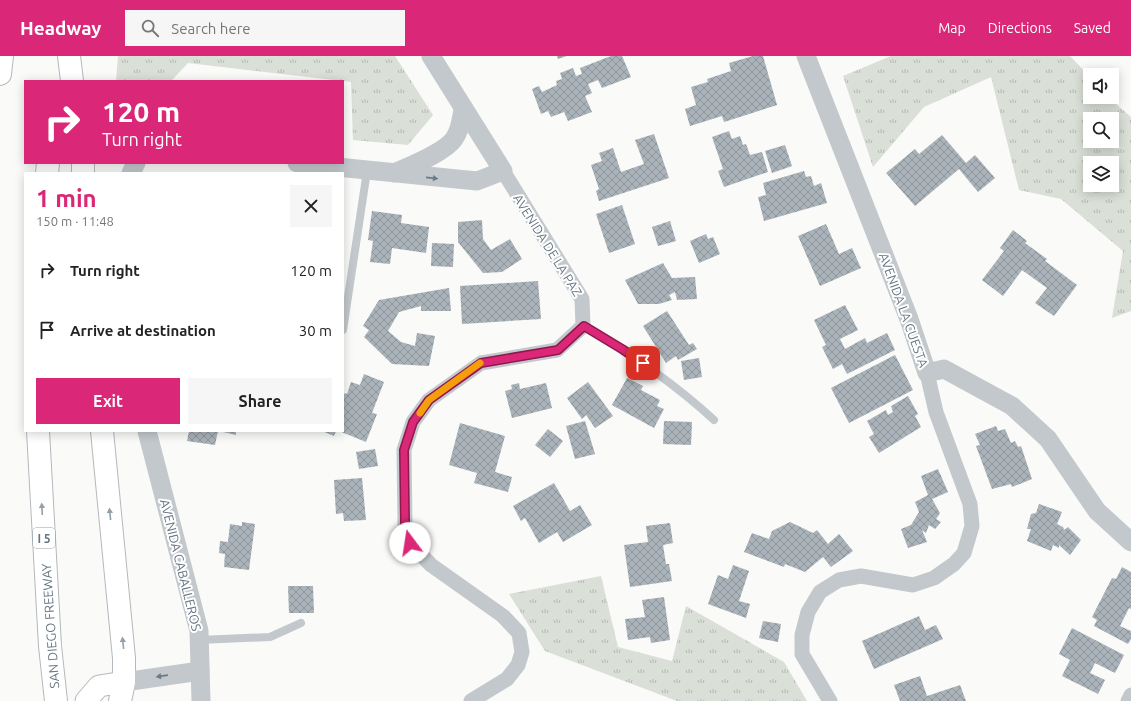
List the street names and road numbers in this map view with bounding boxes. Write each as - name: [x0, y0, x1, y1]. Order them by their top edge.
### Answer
- street label: AVENIDA DE LA PAZ: [511, 191, 585, 299]
- street label: AVENIDA LA CUESTA: [877, 251, 931, 370]
- street label: AVENIDA CABALLEROS: [158, 498, 204, 633]
- road number: I 5: [33, 528, 55, 548]
- street label: SAN DIEGO FREEWAY: [39, 563, 61, 689]

